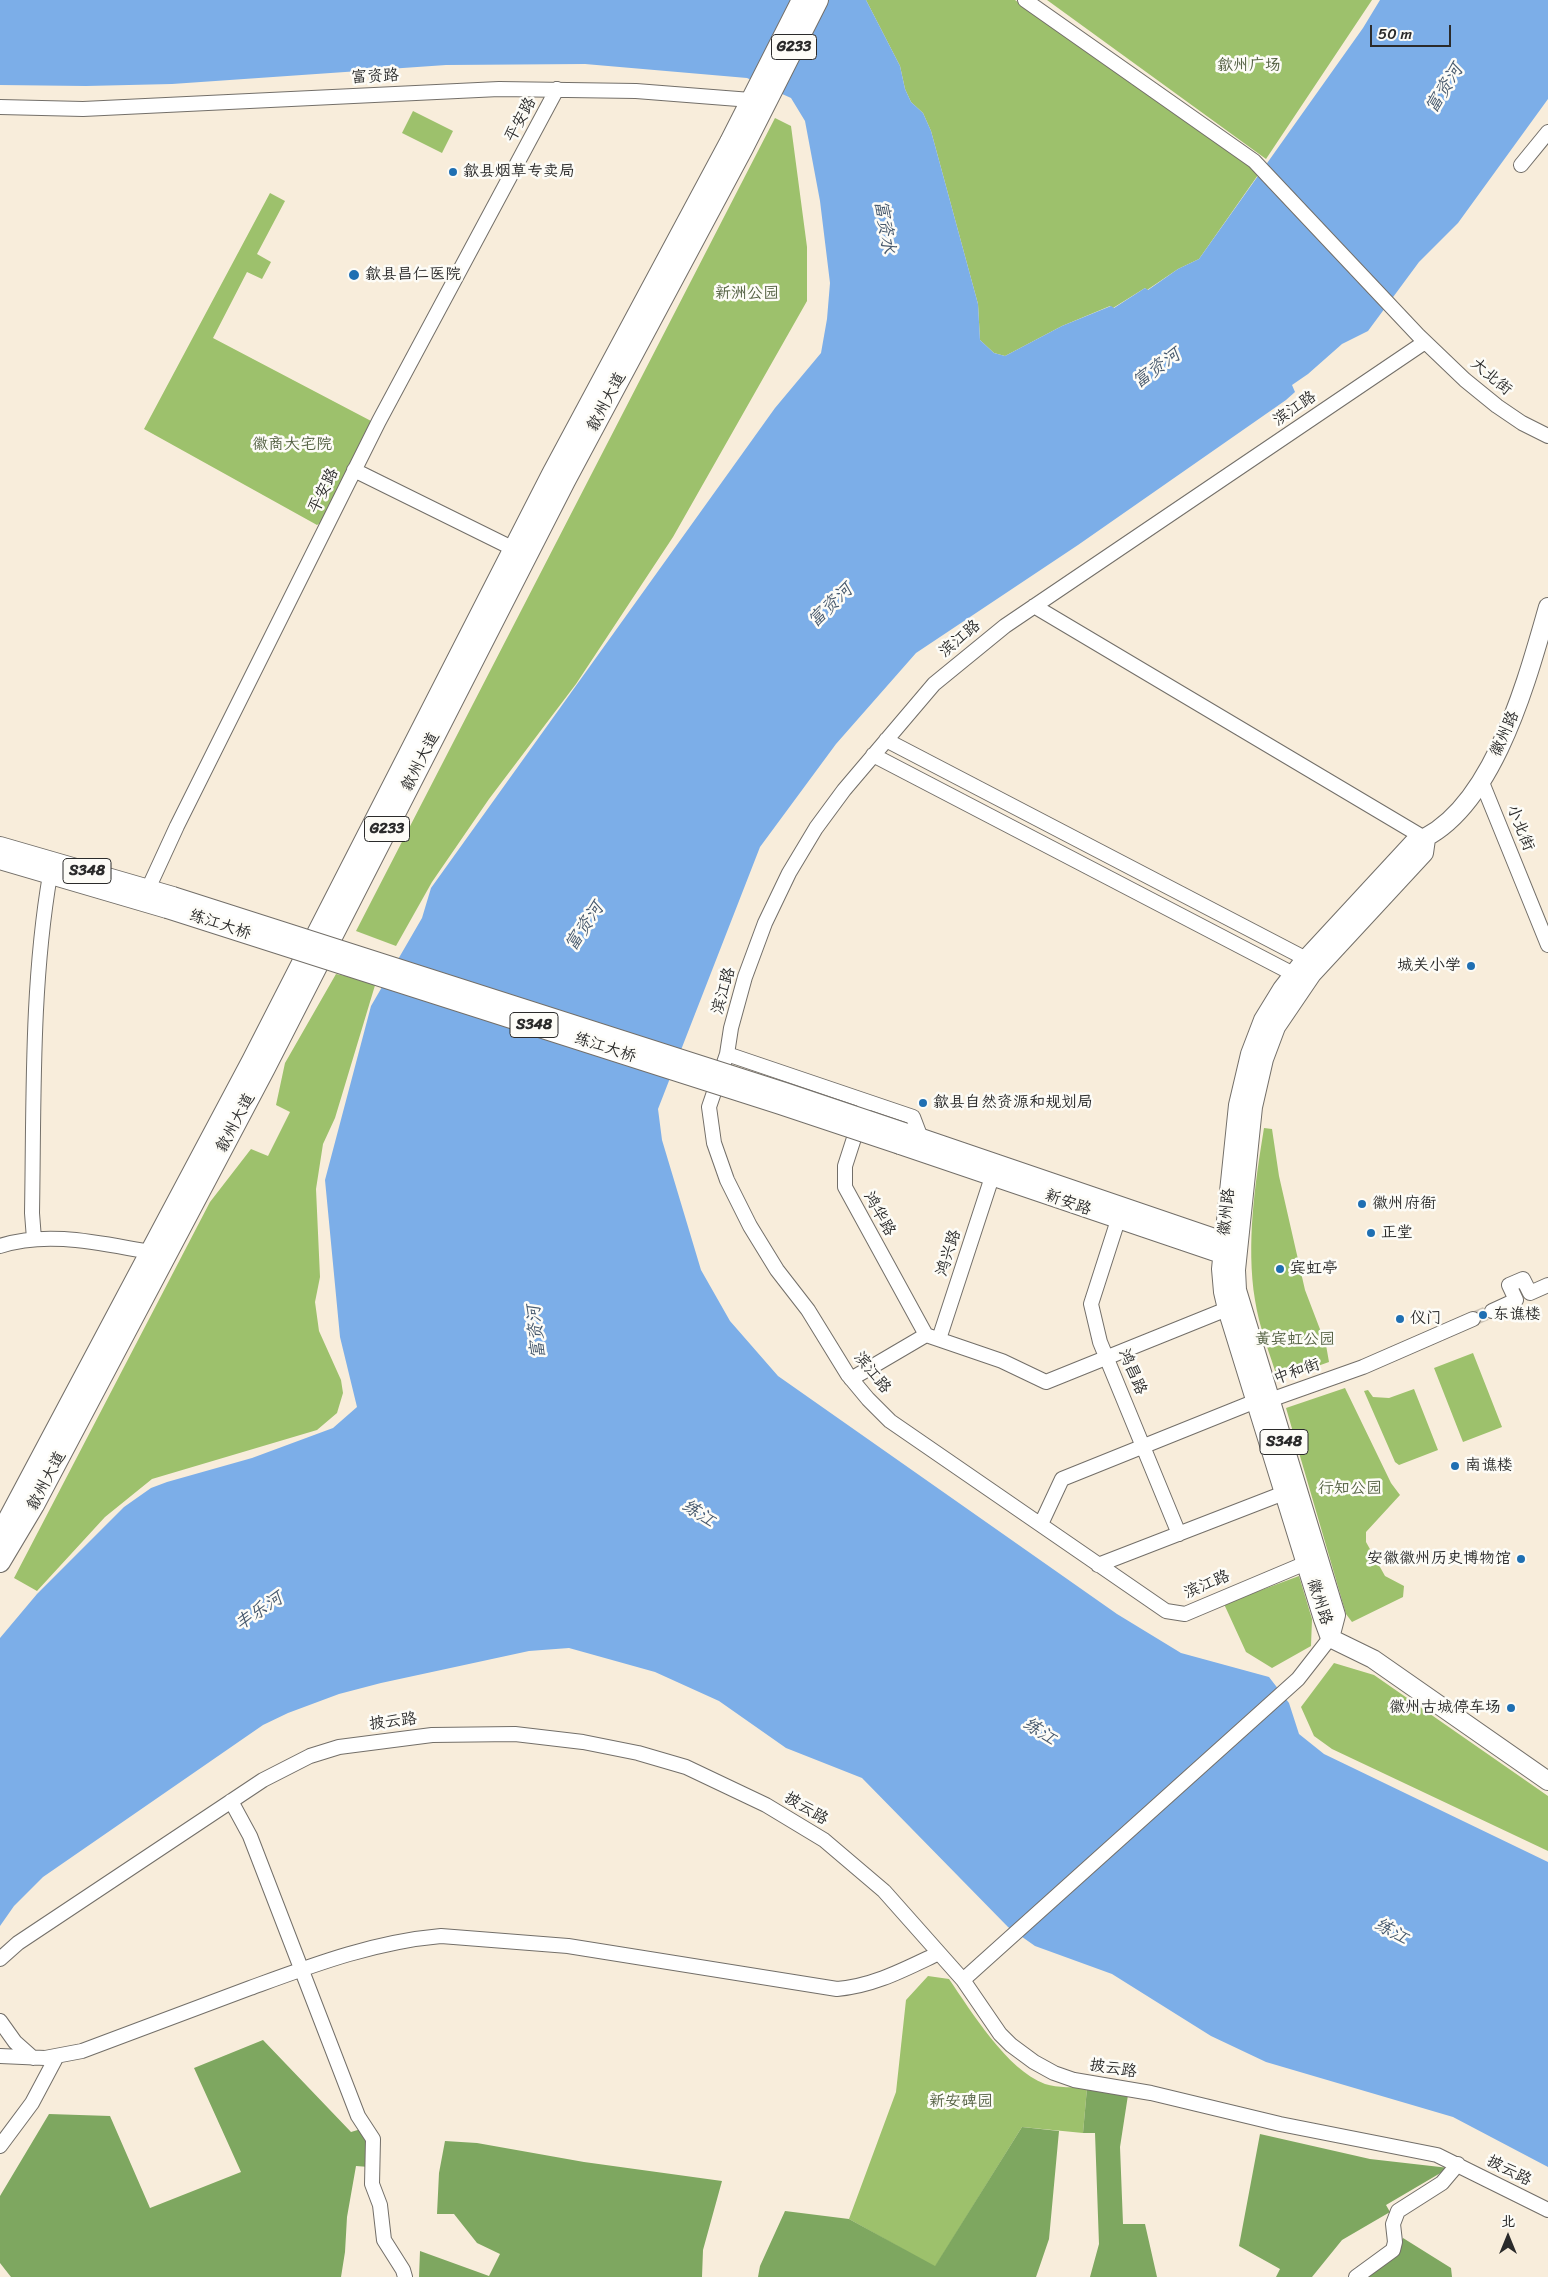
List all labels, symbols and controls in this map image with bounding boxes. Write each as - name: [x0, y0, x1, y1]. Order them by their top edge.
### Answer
- scale bar: [1373, 15, 1454, 47]
- text: 50 m: [1378, 21, 1412, 47]
- road number: G233: [772, 34, 816, 60]
- park label: 歙州广场: [1217, 56, 1281, 76]
- water label: 富资河: [1422, 60, 1468, 118]
- street label: 富资路: [351, 66, 399, 88]
- street label: 平安路: [501, 94, 541, 146]
- place label: 歙县烟草专卖局: [463, 162, 575, 182]
- marker: 歙县烟草专卖局: [447, 166, 459, 178]
- water label: 富资水: [869, 199, 899, 255]
- place label: 歙县昌仁医院: [365, 265, 461, 285]
- marker: 歙县昌仁医院: [347, 268, 361, 282]
- park label: 新洲公园: [715, 284, 779, 304]
- water label: 富资河: [1129, 344, 1185, 394]
- street label: 大北街: [1466, 354, 1516, 400]
- street label: 歙州大道: [584, 369, 630, 435]
- street label: 滨江路: [1270, 388, 1320, 430]
- park label: 徽商大宅院: [252, 435, 332, 455]
- street label: 平安路: [305, 465, 343, 517]
- water label: 富资河: [804, 579, 858, 633]
- street label: 滨江路: [935, 616, 985, 662]
- street label: 徽州路: [1486, 708, 1524, 760]
- street label: 歙州大道: [398, 729, 444, 795]
- street label: 小北街: [1502, 802, 1538, 854]
- road number: G233: [364, 816, 410, 842]
- road number: S348: [63, 858, 111, 884]
- water label: 富资河: [561, 899, 609, 955]
- street label: 练江大桥: [187, 906, 253, 944]
- place label: 城关小学: [1397, 956, 1461, 976]
- marker: 城关小学: [1465, 960, 1477, 972]
- street label: 滨江路: [708, 965, 740, 1017]
- road number: S348: [510, 1012, 558, 1038]
- street label: 练江大桥: [572, 1029, 638, 1067]
- street label: 歙州大道: [213, 1090, 259, 1156]
- place label: 歙县自然资源和规划局: [933, 1093, 1093, 1113]
- marker: 歙县自然资源和规划局: [917, 1097, 929, 1109]
- street label: 新安路: [1042, 1186, 1094, 1220]
- street label: 徽州路: [1215, 1187, 1239, 1237]
- street label: 鸿华路: [859, 1188, 899, 1240]
- place label: 徽州府衙: [1372, 1194, 1436, 1214]
- marker: 徽州府衙: [1356, 1198, 1368, 1210]
- place label: 正堂: [1381, 1223, 1413, 1243]
- street label: 鸿兴路: [932, 1227, 966, 1279]
- marker: 正堂: [1365, 1227, 1377, 1239]
- place label: 宾虹亭: [1290, 1259, 1338, 1279]
- marker: 宾虹亭: [1274, 1263, 1286, 1275]
- water label: 富资河: [523, 1304, 551, 1360]
- place label: 东谯楼: [1493, 1305, 1541, 1325]
- place label: 仪门: [1410, 1309, 1442, 1329]
- marker: 东谯楼: [1477, 1309, 1489, 1321]
- marker: 仪门: [1394, 1313, 1406, 1325]
- park label: 黄宾虹公园: [1255, 1330, 1335, 1350]
- street label: 鸿昌路: [1114, 1346, 1150, 1398]
- street label: 滨江路: [849, 1348, 895, 1398]
- street label: 中和街: [1271, 1355, 1323, 1389]
- road number: S348: [1260, 1430, 1308, 1454]
- street label: 歙州大道: [24, 1448, 70, 1514]
- place label: 南谯楼: [1465, 1456, 1513, 1476]
- marker: 南谯楼: [1449, 1460, 1461, 1472]
- park label: 行知公园: [1318, 1479, 1382, 1499]
- water label: 练江: [677, 1495, 719, 1533]
- place label: 安徽徽州历史博物馆: [1367, 1549, 1511, 1569]
- marker: 安徽徽州历史博物馆: [1515, 1553, 1527, 1565]
- street label: 滨江路: [1181, 1567, 1233, 1603]
- street label: 徽州路: [1302, 1576, 1336, 1628]
- water label: 丰乐河: [231, 1588, 287, 1636]
- place label: 徽州古城停车场: [1389, 1698, 1501, 1718]
- marker: 徽州古城停车场: [1505, 1702, 1517, 1714]
- street label: 披云路: [368, 1710, 418, 1734]
- water label: 练江: [1018, 1713, 1060, 1751]
- street label: 披云路: [780, 1788, 832, 1830]
- water label: 练江: [1370, 1914, 1412, 1950]
- street label: 披云路: [1088, 2056, 1138, 2082]
- park label: 新安碑园: [929, 2092, 993, 2112]
- street label: 披云路: [1483, 2152, 1535, 2190]
- text: 北: [1501, 2209, 1515, 2234]
- north arrow: [1483, 2212, 1533, 2262]

